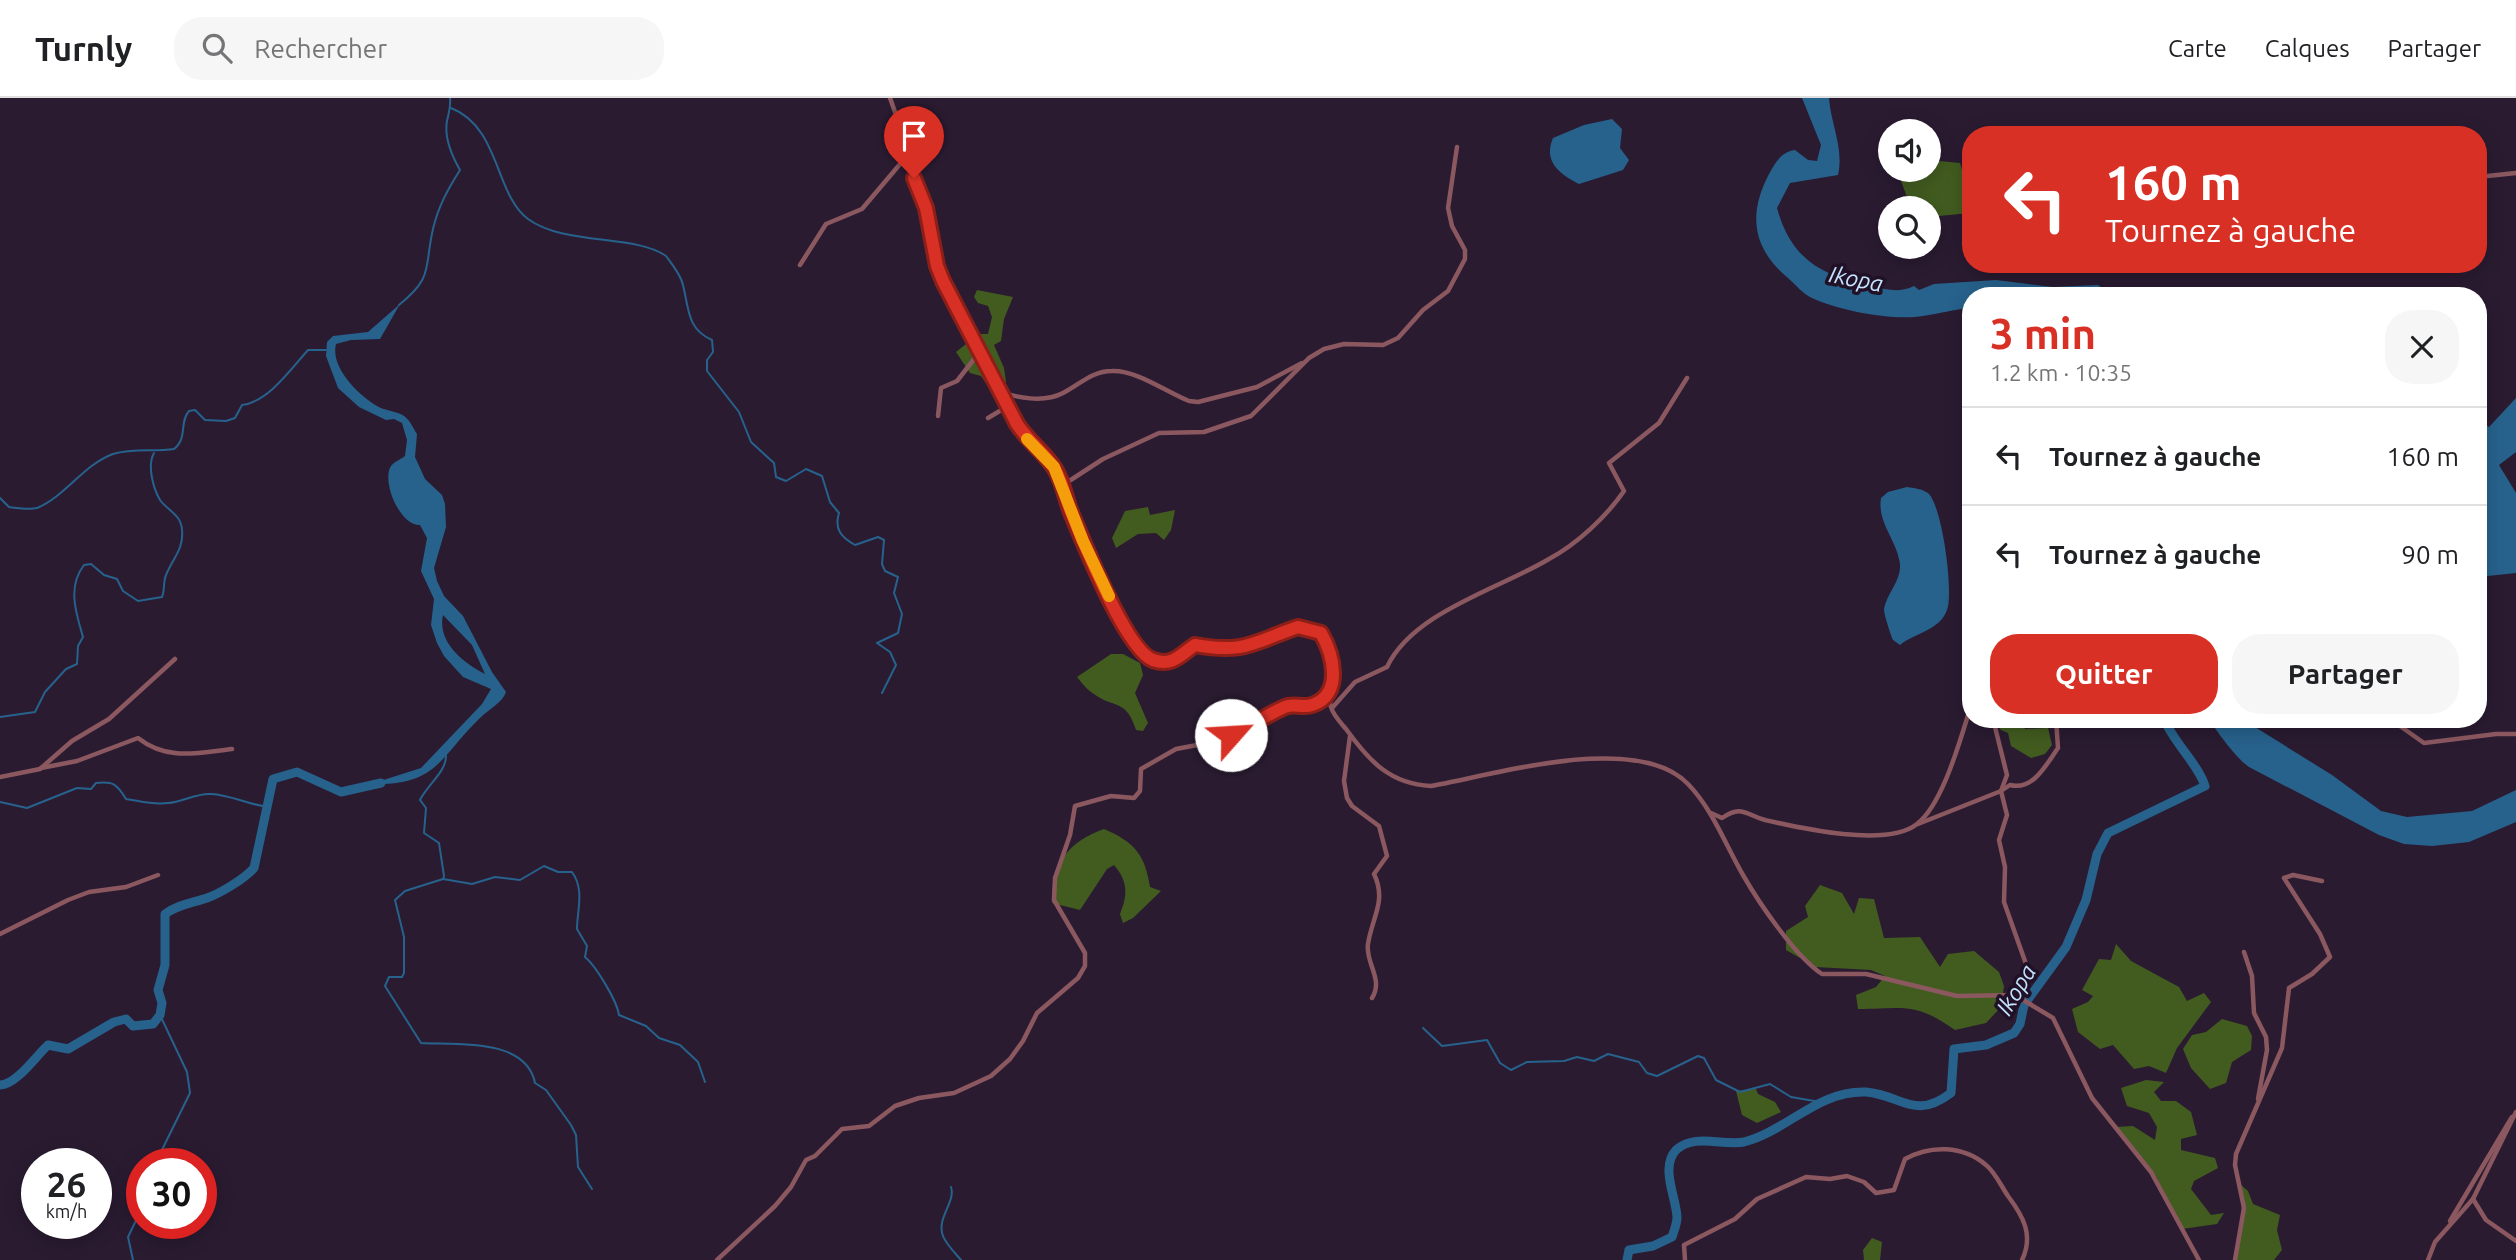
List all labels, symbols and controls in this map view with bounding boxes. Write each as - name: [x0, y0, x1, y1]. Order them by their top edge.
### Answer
- search box: [174, 17, 664, 80]
- icon: search: [198, 29, 236, 67]
- text: Turnly: [35, 30, 132, 67]
- text: Rechercher: [254, 34, 387, 63]
- text: Carte: [2168, 35, 2227, 62]
- text: Calques: [2265, 35, 2350, 62]
- text: Partager: [2388, 35, 2481, 62]
- pin: [884, 106, 944, 178]
- icon: arrive: [895, 117, 933, 155]
- map controls: [1878, 119, 1941, 259]
- button: sound: [1878, 119, 1941, 182]
- icon: left: [1990, 154, 2081, 245]
- text: 160 m: [2105, 154, 2242, 209]
- button: search: [1878, 196, 1941, 259]
- text: Tournez à gauche: [2105, 212, 2356, 248]
- water label: Ikopa: [1827, 261, 1885, 296]
- text: 3 min: [1990, 310, 2096, 357]
- button: close: [2385, 310, 2459, 384]
- text: 1.2 km · 10:35: [1990, 360, 2132, 385]
- icon: left: [1990, 437, 2028, 475]
- text: Tournez à gauche: [2049, 442, 2261, 471]
- text: 160 m: [2387, 442, 2459, 471]
- icon: left: [1990, 535, 2028, 573]
- text: Tournez à gauche: [2049, 540, 2261, 569]
- text: 90 m: [2401, 540, 2459, 569]
- button: Quitter: [1990, 634, 2218, 714]
- button: Partager: [2232, 634, 2459, 714]
- position arrow: [1194, 698, 1268, 772]
- water label: Ikopa: [1991, 960, 2040, 1019]
- speed limit sign: 30: [126, 1148, 217, 1239]
- text: 26: [47, 1164, 86, 1204]
- text: km/h: [46, 1201, 87, 1221]

